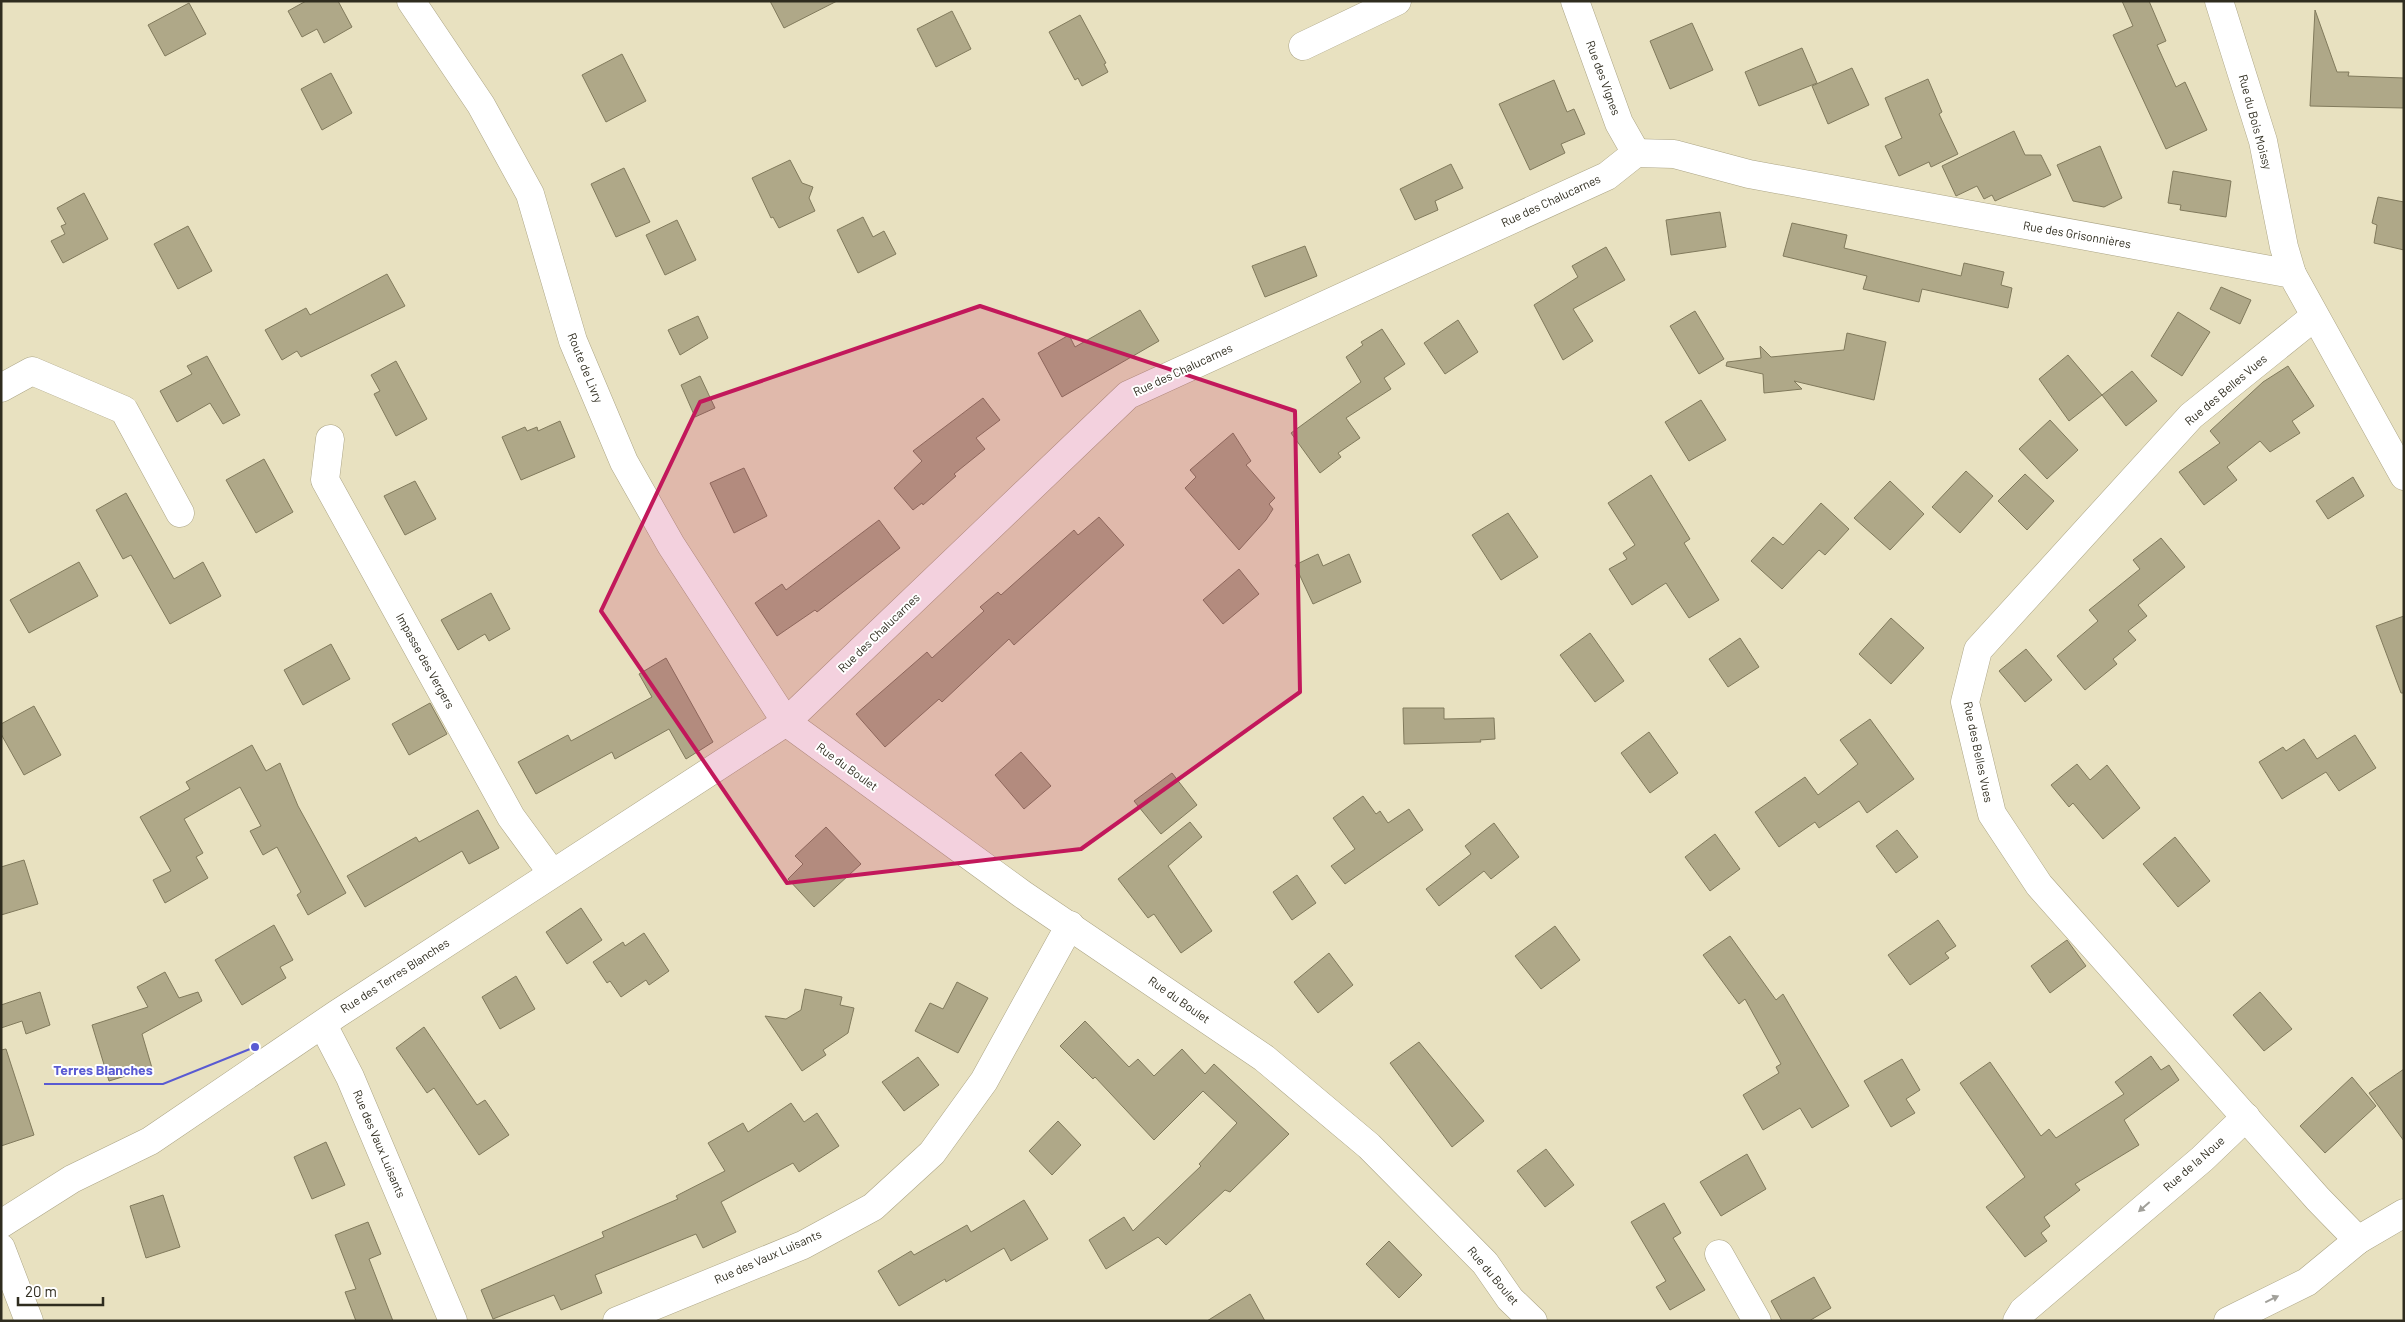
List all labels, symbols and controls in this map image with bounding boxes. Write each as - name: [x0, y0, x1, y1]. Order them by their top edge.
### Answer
- street label: Rue des Vignes: [1584, 38, 1624, 117]
- street label: Rue du Bois Moissy: [2237, 73, 2276, 171]
- street label: Rue des Chalucarnes: [1499, 171, 1603, 229]
- street label: Rue des Grisonnières: [2022, 218, 2132, 250]
- street label: Route de Livry: [565, 330, 607, 405]
- street label: Rue des Chalucarnes: [1131, 340, 1235, 398]
- street label: Rue des Belles Vues: [2181, 351, 2269, 428]
- street label: Rue des Chalucarnes: [835, 590, 922, 675]
- street label: Impasse des Vergers: [394, 610, 458, 711]
- street label: Rue des Belles Vues: [1961, 700, 1997, 804]
- street label: Rue du Boulet: [814, 739, 881, 793]
- street label: Rue des Terres Blanches: [338, 935, 452, 1016]
- street label: Rue du Boulet: [1146, 973, 1213, 1026]
- callout: Terres Blanches: [44, 1055, 163, 1084]
- text: Terres Blanches: [53, 1061, 153, 1078]
- street label: Rue des Vaux Luisants: [351, 1088, 409, 1200]
- street label: Rue de la Noue: [2160, 1133, 2227, 1194]
- one-way arrow: [2137, 1202, 2150, 1213]
- street label: Rue des Vaux Luisants: [712, 1226, 823, 1286]
- street label: Rue du Boulet: [1465, 1243, 1522, 1307]
- scale bar: [18, 1274, 102, 1306]
- text: 20 m: [25, 1282, 57, 1300]
- one-way arrow: [2265, 1295, 2279, 1303]

